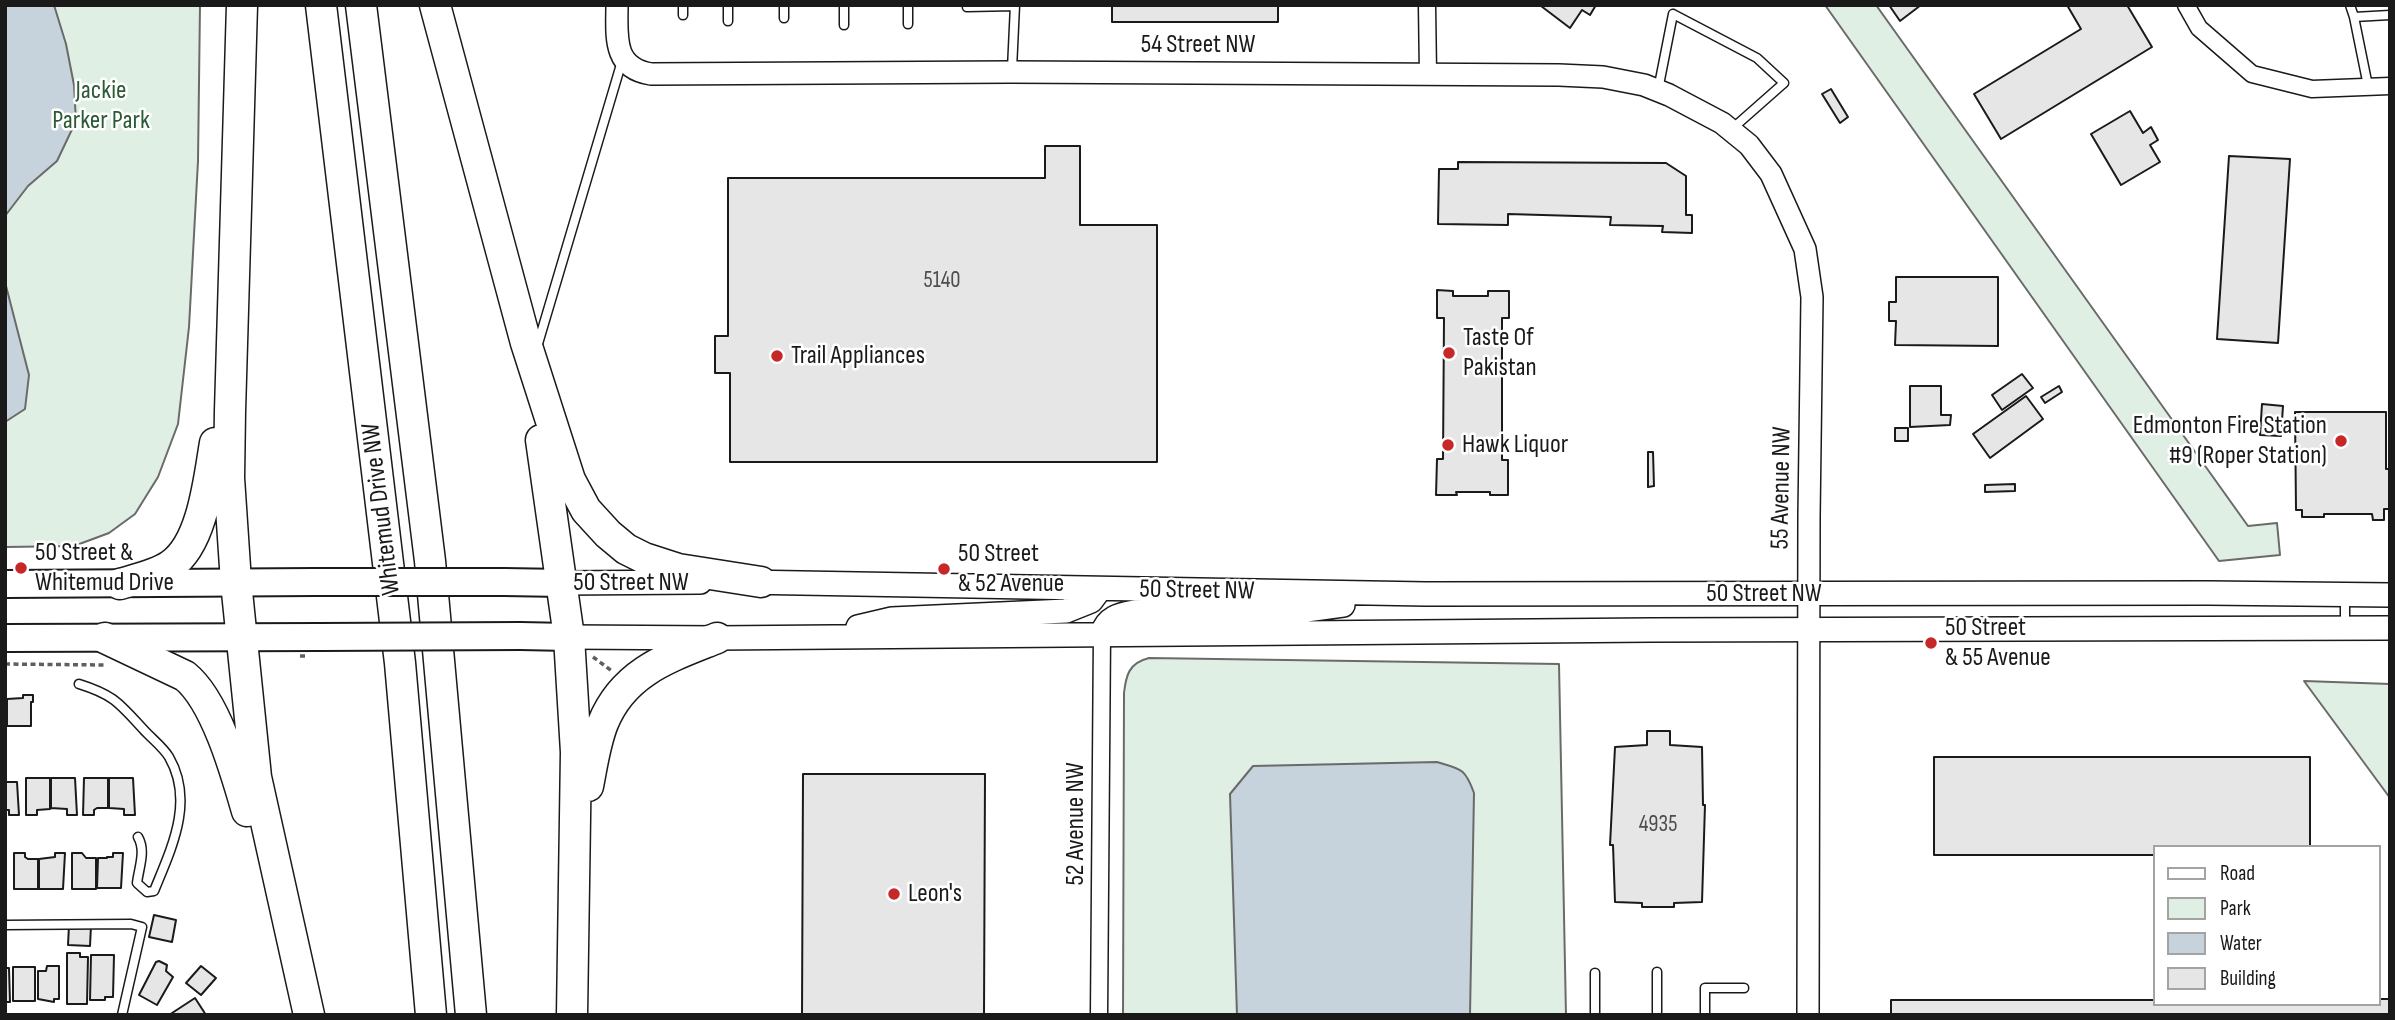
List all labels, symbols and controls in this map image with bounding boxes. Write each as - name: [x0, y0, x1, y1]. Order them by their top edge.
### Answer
- street label: 54 Street NW: [1141, 29, 1255, 61]
- park label: Jackie Parker Park: [52, 75, 150, 136]
- house number: 5140: [923, 267, 961, 295]
- place label: Taste Of Pakistan: [1463, 322, 1537, 384]
- place label: Trail Appliances: [791, 340, 925, 372]
- marker: Taste Of Pakistan: [1441, 345, 1457, 361]
- marker: Trail Appliances: [769, 348, 785, 364]
- place label: Edmonton Fire Station #9 (Roper Station): [2133, 410, 2327, 472]
- street label: Whitemud Drive NW: [356, 421, 408, 597]
- street label: 55 Avenue NW: [1765, 426, 1799, 550]
- place label: Hawk Liquor: [1462, 429, 1568, 461]
- marker: Edmonton Fire Station #9 (Roper Station): [2333, 433, 2349, 449]
- marker: Hawk Liquor: [1440, 437, 1456, 453]
- place label: 50 Street & Whitemud Drive: [35, 537, 174, 598]
- place label: 50 Street & 52 Avenue: [958, 538, 1064, 600]
- marker: 50 Street & Whitemud Drive: [13, 560, 29, 576]
- marker: 50 Street & 52 Avenue: [936, 561, 952, 577]
- street label: 50 Street NW: [573, 567, 689, 599]
- street label: 50 Street NW: [1139, 574, 1255, 608]
- street label: 50 Street NW: [1706, 578, 1822, 610]
- place label: 50 Street & 55 Avenue: [1945, 612, 2051, 674]
- marker: 50 Street & 55 Avenue: [1923, 635, 1939, 651]
- street label: 52 Avenue NW: [1060, 762, 1092, 886]
- house number: 4935: [1639, 811, 1677, 839]
- legend: [2154, 845, 2381, 1006]
- text: Road: [2220, 861, 2255, 886]
- place label: Leon's: [908, 878, 962, 910]
- marker: Leon's: [886, 886, 902, 902]
- text: Park: [2220, 896, 2251, 921]
- text: Water: [2220, 931, 2262, 956]
- text: Building: [2220, 966, 2276, 991]

